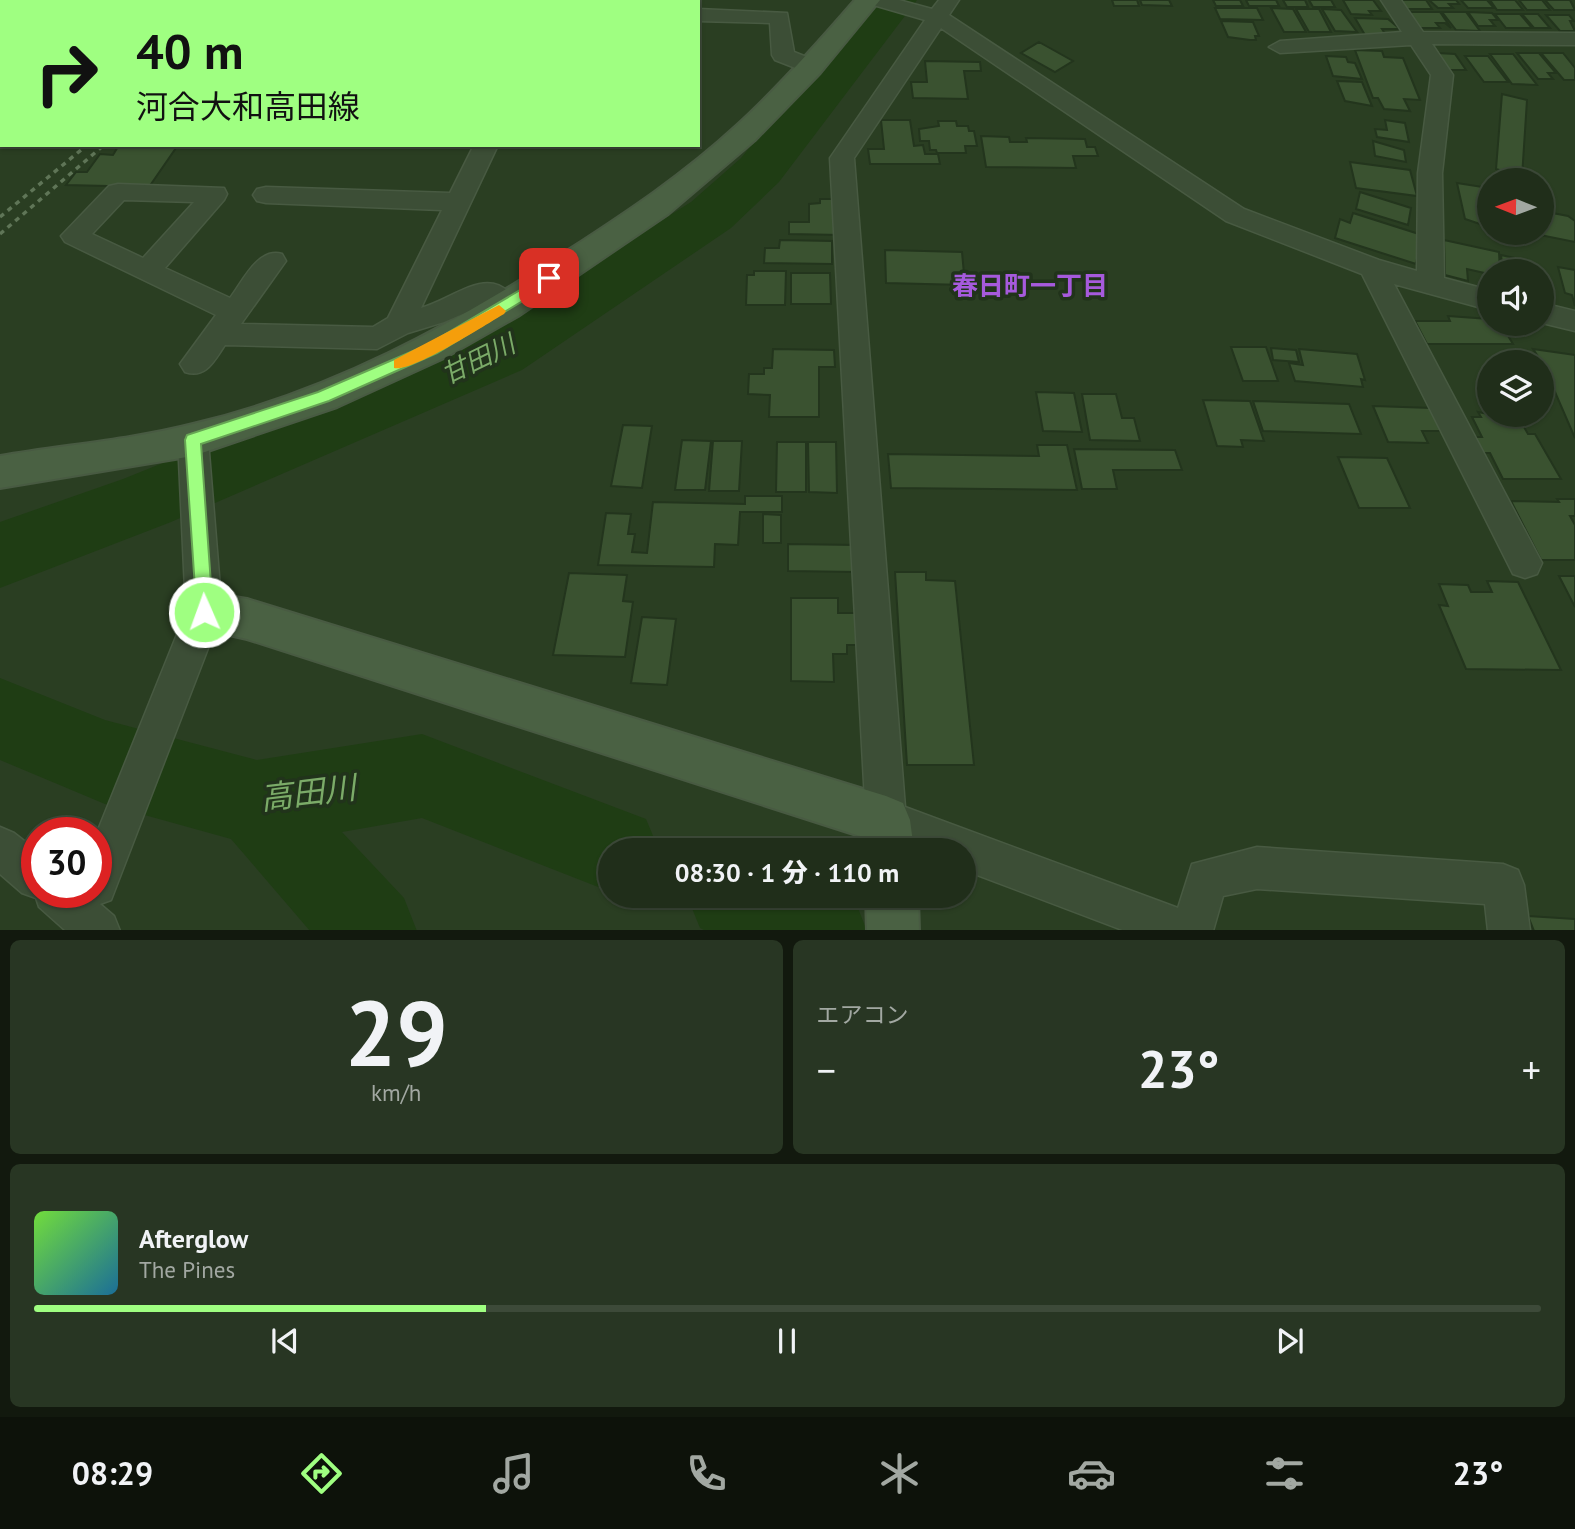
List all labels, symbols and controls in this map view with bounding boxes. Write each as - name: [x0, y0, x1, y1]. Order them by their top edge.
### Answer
- text: 40 m: [136, 19, 243, 83]
- icon: right: [21, 28, 112, 119]
- text: 河合大和高田線: [136, 85, 360, 127]
- north arrow: [1477, 168, 1554, 245]
- map controls: [1477, 168, 1554, 427]
- pin: [519, 248, 579, 308]
- icon: arrive: [530, 259, 568, 297]
- button: sound: [1477, 259, 1554, 336]
- district label: 春日町一丁目: [952, 269, 1108, 302]
- water label: 甘田川: [436, 326, 523, 391]
- button: layers: [1477, 350, 1554, 427]
- position arrow: [167, 575, 241, 649]
- water label: 高田川: [258, 765, 361, 819]
- speed limit sign: 30: [21, 817, 112, 908]
- text: 08:30 · 1 分 · 110 m: [675, 856, 899, 889]
- text: 29: [345, 973, 448, 1091]
- text: エアコン: [817, 1000, 909, 1029]
- text: 23°: [1138, 1035, 1220, 1102]
- text: −: [817, 1045, 836, 1094]
- text: +: [1522, 1045, 1541, 1094]
- text: km/h: [371, 1078, 421, 1107]
- text: Afterglow: [139, 1222, 248, 1255]
- text: The Pines: [139, 1255, 235, 1284]
- icon: previous: [266, 1322, 304, 1360]
- icon: pause: [768, 1322, 806, 1360]
- icon: next: [1271, 1322, 1309, 1360]
- icon: directions: [297, 1449, 346, 1498]
- icon: music: [489, 1449, 538, 1498]
- icon: phone: [682, 1449, 731, 1498]
- icon: climate: [875, 1449, 924, 1498]
- icon: car: [1067, 1449, 1116, 1498]
- icon: filters: [1260, 1449, 1309, 1498]
- text: 08:29: [72, 1452, 153, 1494]
- text: 23°: [1453, 1452, 1503, 1494]

